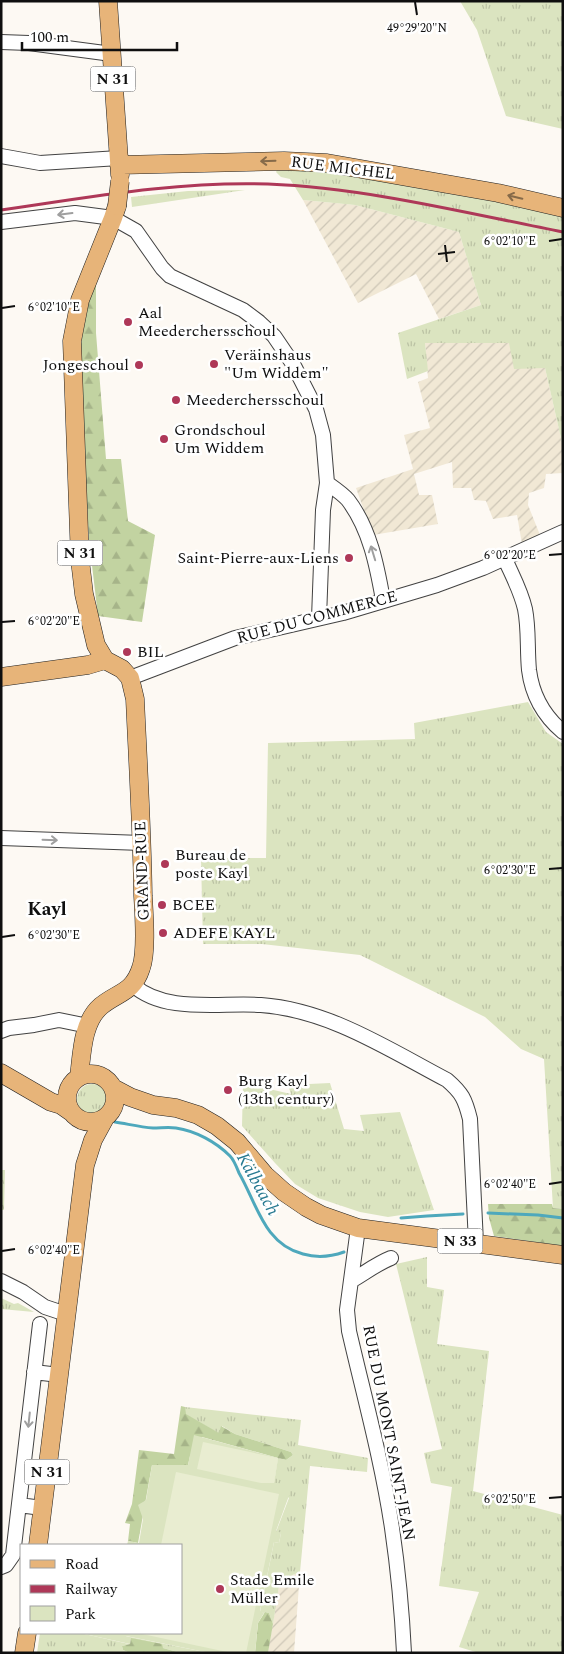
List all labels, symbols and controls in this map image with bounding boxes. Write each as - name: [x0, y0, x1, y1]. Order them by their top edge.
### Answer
- text: 49°29'20"N: [387, 19, 447, 38]
- scale bar: [22, 20, 178, 52]
- text: 100 m: [30, 26, 69, 49]
- road number: N 31: [90, 66, 136, 92]
- street label: RUE MICHEL: [290, 150, 396, 186]
- one-way arrow: [261, 157, 277, 166]
- one-way arrow: [508, 192, 524, 201]
- one-way arrow: [57, 209, 73, 219]
- text: 6°02'10"E: [484, 232, 536, 251]
- text: 6°02'10"E: [28, 298, 80, 317]
- place label: Aal Meederchersschoul: [138, 301, 276, 343]
- marker: Aal Meederchersschoul: [122, 316, 134, 328]
- place label: Veräinshaus "Um Widdem": [224, 343, 329, 385]
- place label: Jongeschoul: [43, 353, 129, 377]
- marker: Veräinshaus "Um Widdem": [208, 358, 220, 370]
- marker: Jongeschoul: [133, 359, 145, 371]
- place label: Meederchersschoul: [186, 388, 324, 412]
- marker: Meederchersschoul: [170, 394, 182, 406]
- place label: Grondschoul Um Widdem: [174, 418, 266, 460]
- marker: Grondschoul Um Widdem: [158, 433, 170, 445]
- road number: N 31: [58, 540, 102, 566]
- one-way arrow: [367, 545, 377, 561]
- place label: Saint-Pierre-aux-Liens: [177, 546, 339, 570]
- text: 6°02'20"E: [484, 546, 536, 565]
- marker: Saint-Pierre-aux-Liens: [343, 552, 355, 564]
- street label: RUE DU COMMERCE: [234, 584, 400, 650]
- text: 6°02'20"E: [28, 612, 80, 631]
- place label: BIL: [137, 640, 164, 664]
- marker: BIL: [121, 646, 133, 658]
- street label: GRAND-RUE: [128, 821, 156, 921]
- one-way arrow: [42, 835, 58, 845]
- place label: Bureau de poste Kayl: [175, 843, 248, 885]
- marker: Bureau de poste Kayl: [159, 858, 171, 870]
- text: 6°02'30"E: [484, 861, 536, 880]
- place label: BCEE: [172, 893, 215, 917]
- district label: Kayl: [27, 895, 67, 924]
- marker: BCEE: [156, 899, 168, 911]
- place label: ADEFE KAYL: [173, 921, 275, 945]
- text: 6°02'30"E: [28, 926, 80, 945]
- marker: ADEFE KAYL: [157, 927, 169, 939]
- place label: Burg Kayl (13th century): [238, 1069, 334, 1111]
- marker: Burg Kayl (13th century): [222, 1084, 234, 1096]
- water label: Kälbaach: [230, 1147, 286, 1221]
- text: 6°02'40"E: [484, 1175, 536, 1194]
- road number: N 33: [438, 1228, 482, 1254]
- text: 6°02'40"E: [28, 1241, 80, 1260]
- street label: RUE DU MONT SAINT-JEAN: [356, 1323, 422, 1543]
- one-way arrow: [24, 1412, 34, 1428]
- road number: N 31: [24, 1460, 70, 1484]
- text: 6°02'50"E: [484, 1490, 536, 1509]
- legend: [20, 1544, 182, 1634]
- text: Road: [65, 1553, 99, 1576]
- place label: Stade Emile Müller: [230, 1568, 314, 1610]
- text: Railway: [65, 1578, 118, 1601]
- marker: Stade Emile Müller: [214, 1583, 226, 1595]
- text: Park: [65, 1603, 96, 1626]

